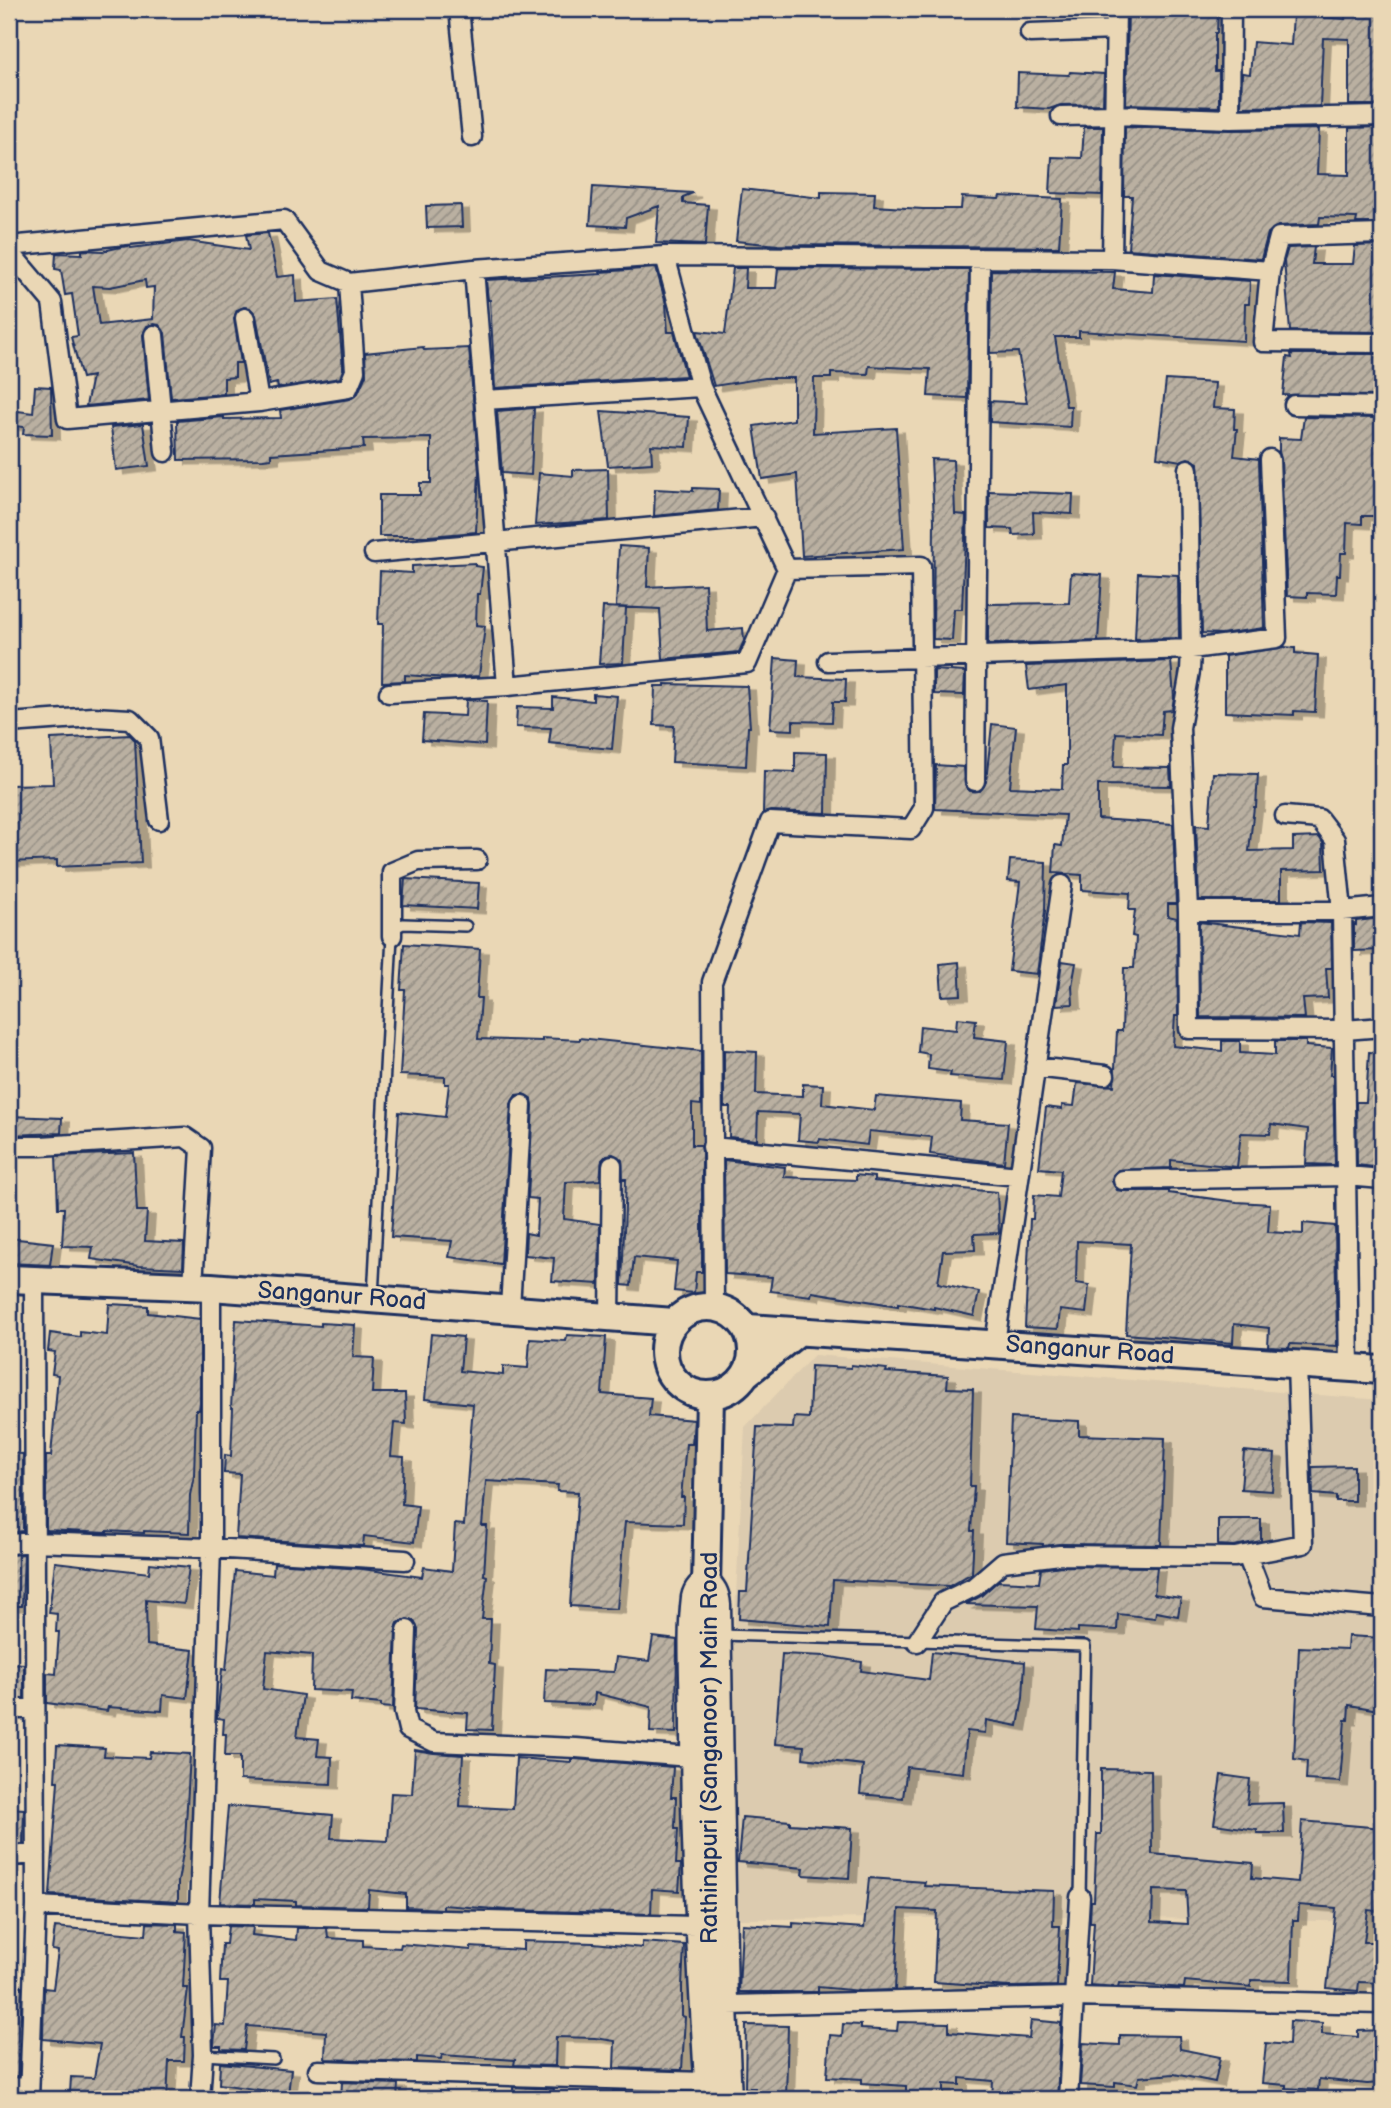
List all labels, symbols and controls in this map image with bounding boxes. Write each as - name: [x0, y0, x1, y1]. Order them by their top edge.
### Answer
- street label: Sanganur Road: [257, 1276, 427, 1316]
- street label: Sanganur Road: [1005, 1330, 1175, 1370]
- street label: Rathinapuri (Sanganoor) Main Road: [695, 1552, 724, 1944]

